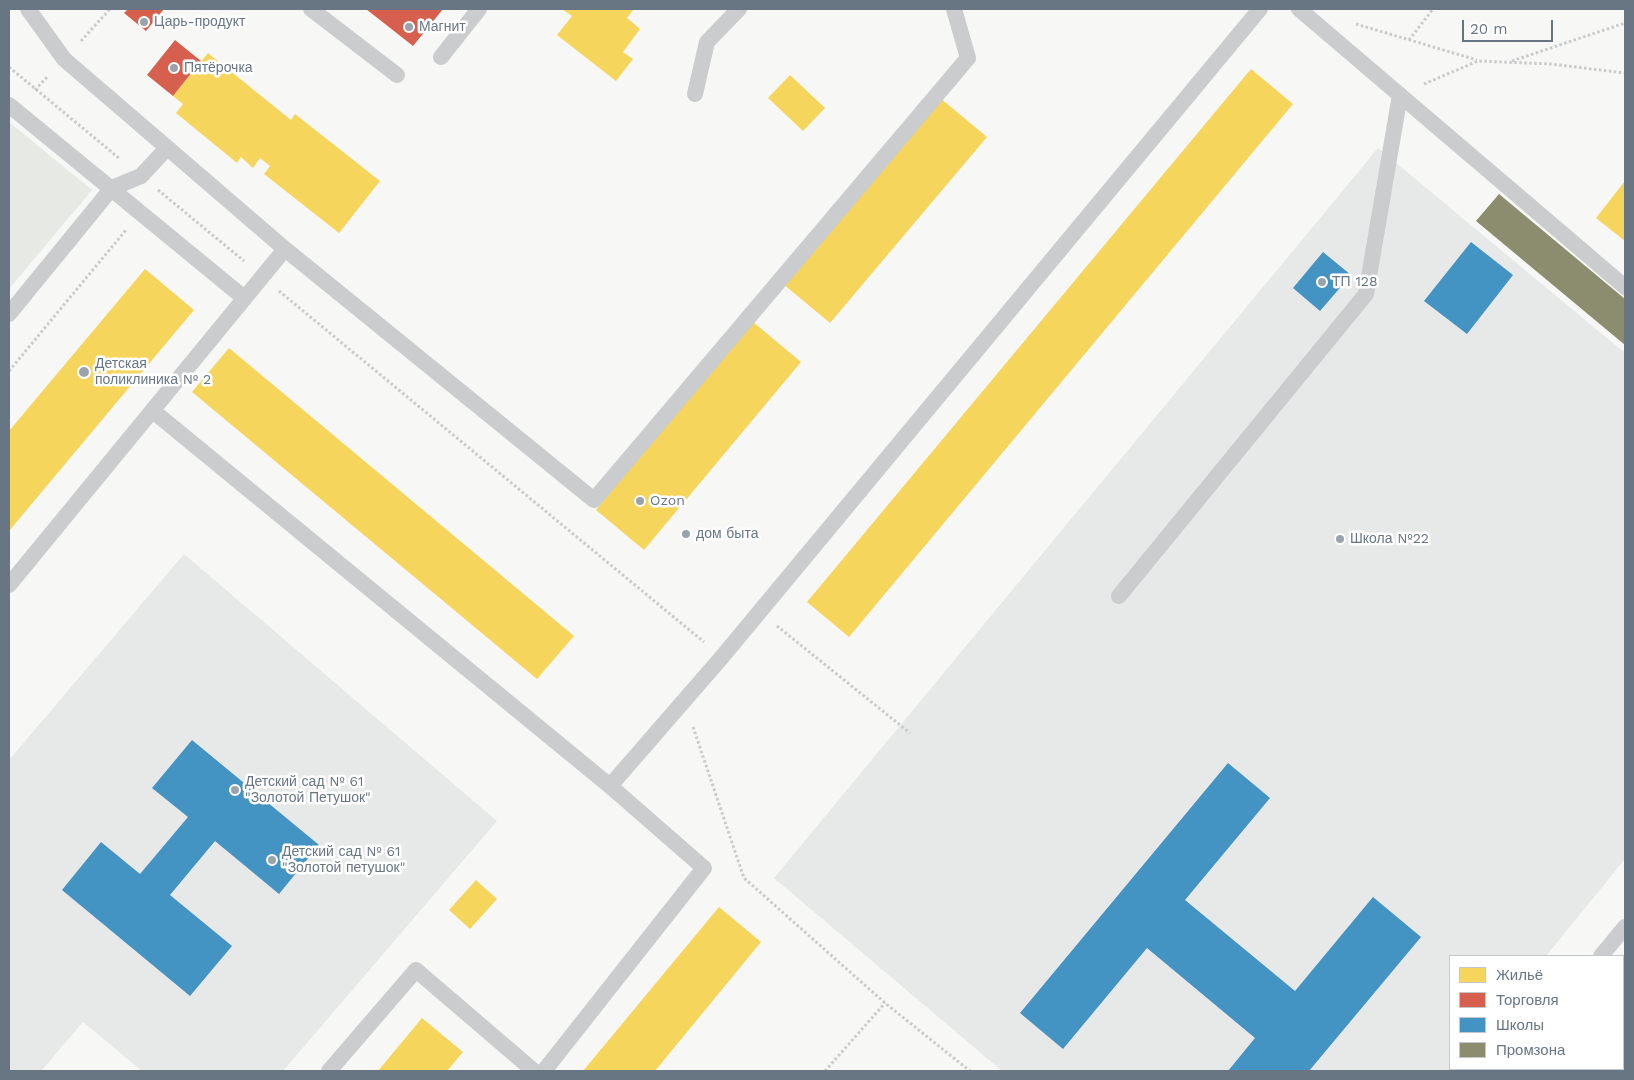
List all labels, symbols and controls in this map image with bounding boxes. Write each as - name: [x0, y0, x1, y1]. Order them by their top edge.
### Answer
- scale bar: [1464, 10, 1555, 42]
- place label: Царь-продукт: [154, 14, 245, 30]
- marker: Царь-продукт: [138, 16, 150, 28]
- place label: Магнит: [419, 19, 466, 35]
- text: 20 m: [1470, 20, 1508, 38]
- marker: Магнит: [403, 21, 415, 33]
- place label: Пятёрочка: [184, 60, 253, 76]
- marker: Пятёрочка: [168, 62, 180, 74]
- place label: ТП 128: [1332, 274, 1378, 290]
- marker: ТП 128: [1316, 276, 1328, 288]
- place label: Детская поликлиника № 2: [95, 356, 211, 388]
- marker: Детская поликлиника № 2: [77, 365, 91, 379]
- place label: Ozon: [650, 493, 685, 509]
- marker: Ozon: [634, 495, 646, 507]
- place label: дом быта: [696, 526, 758, 542]
- marker: дом быта: [680, 528, 692, 540]
- place label: Школа №22: [1350, 531, 1429, 547]
- marker: Школа №22: [1334, 533, 1346, 545]
- place label: Детский сад № 61 "Золотой Петушок": [245, 774, 371, 806]
- marker: Детский сад № 61 "Золотой Петушок": [229, 784, 241, 796]
- place label: Детский сад № 61 "Золотой петушок": [282, 844, 405, 876]
- marker: Детский сад № 61 "Золотой петушок": [266, 854, 278, 866]
- legend: [1449, 955, 1624, 1070]
- text: Жильё: [1496, 966, 1543, 984]
- text: Торговля: [1496, 991, 1559, 1009]
- text: Школы: [1496, 1016, 1544, 1034]
- text: Промзона: [1496, 1041, 1565, 1059]

